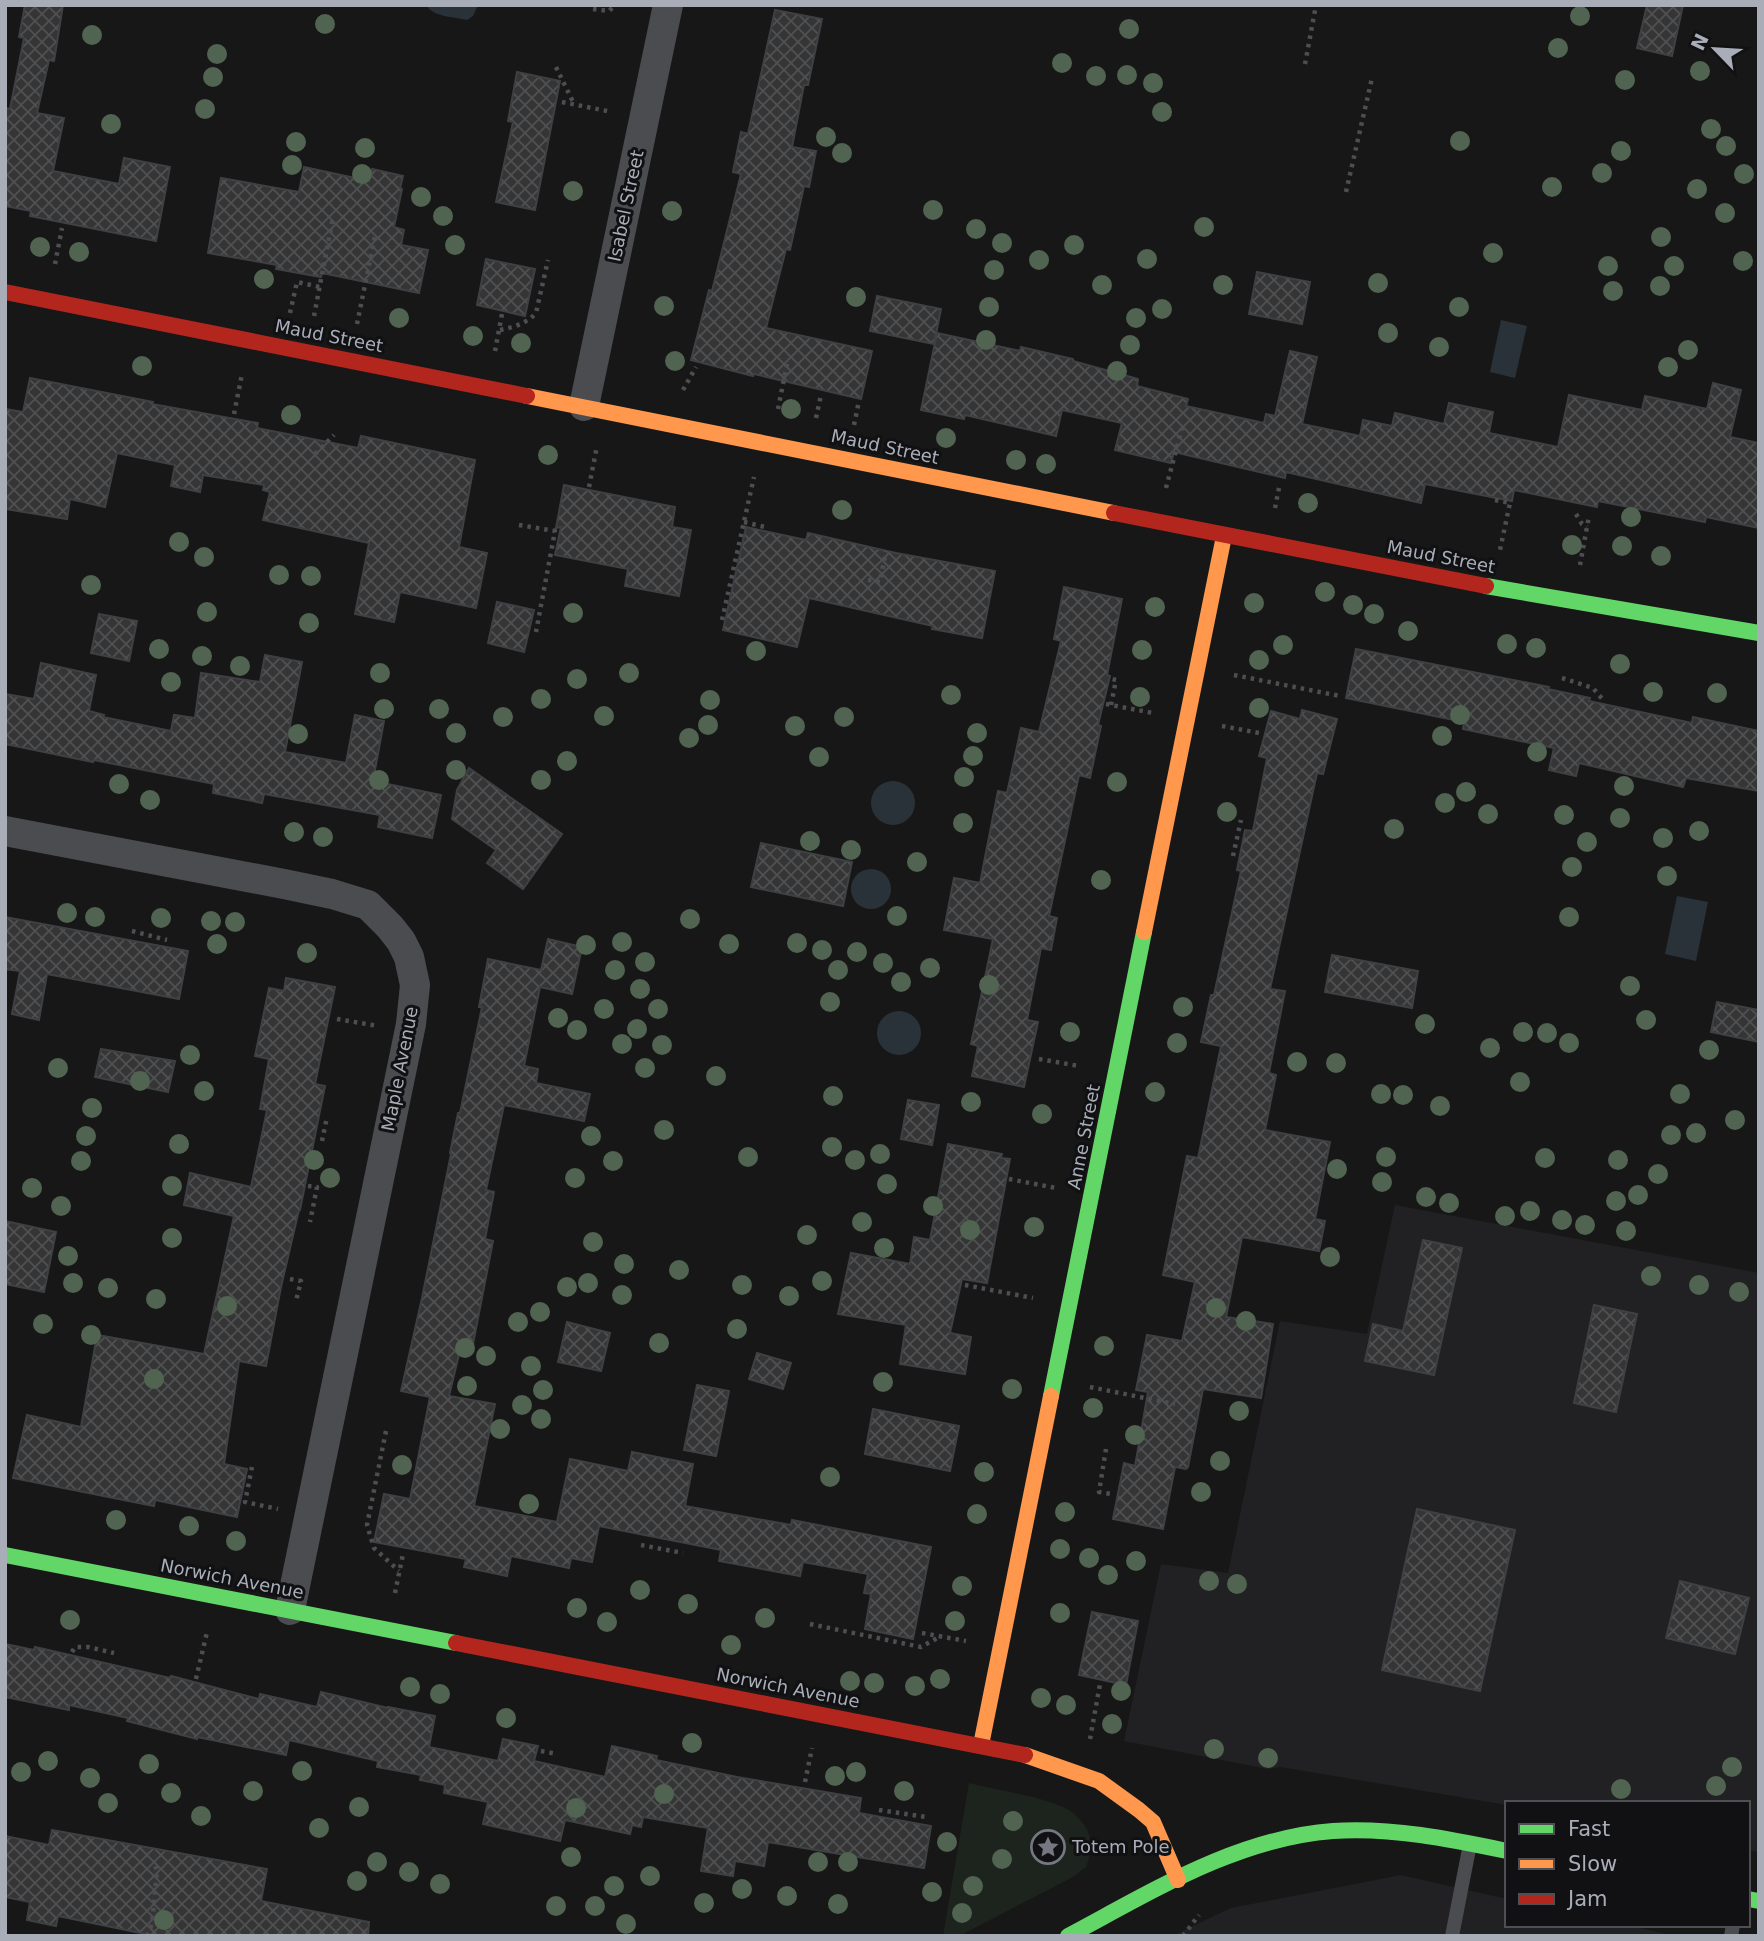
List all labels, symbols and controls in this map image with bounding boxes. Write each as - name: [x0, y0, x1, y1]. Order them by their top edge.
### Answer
- north arrow: [1680, 14, 1750, 84]
- text: N: [1686, 30, 1713, 54]
- street label: Isabel Street: [603, 148, 648, 264]
- street label: Maud Street: [273, 315, 385, 356]
- street label: Maud Street: [829, 425, 941, 468]
- street label: Maud Street: [1385, 536, 1497, 577]
- street label: Maple Avenue: [377, 1005, 422, 1133]
- street label: Anne Street: [1063, 1083, 1104, 1191]
- street label: Norwich Avenue: [159, 1554, 306, 1603]
- street label: Norwich Avenue: [715, 1663, 862, 1712]
- legend: [1505, 1801, 1750, 1927]
- text: Fast: [1568, 1817, 1610, 1841]
- place icon: Totem Pole: [1029, 1828, 1067, 1866]
- place label: Totem Pole: [1071, 1836, 1170, 1857]
- text: Slow: [1568, 1852, 1617, 1876]
- text: Jam: [1566, 1887, 1608, 1911]

